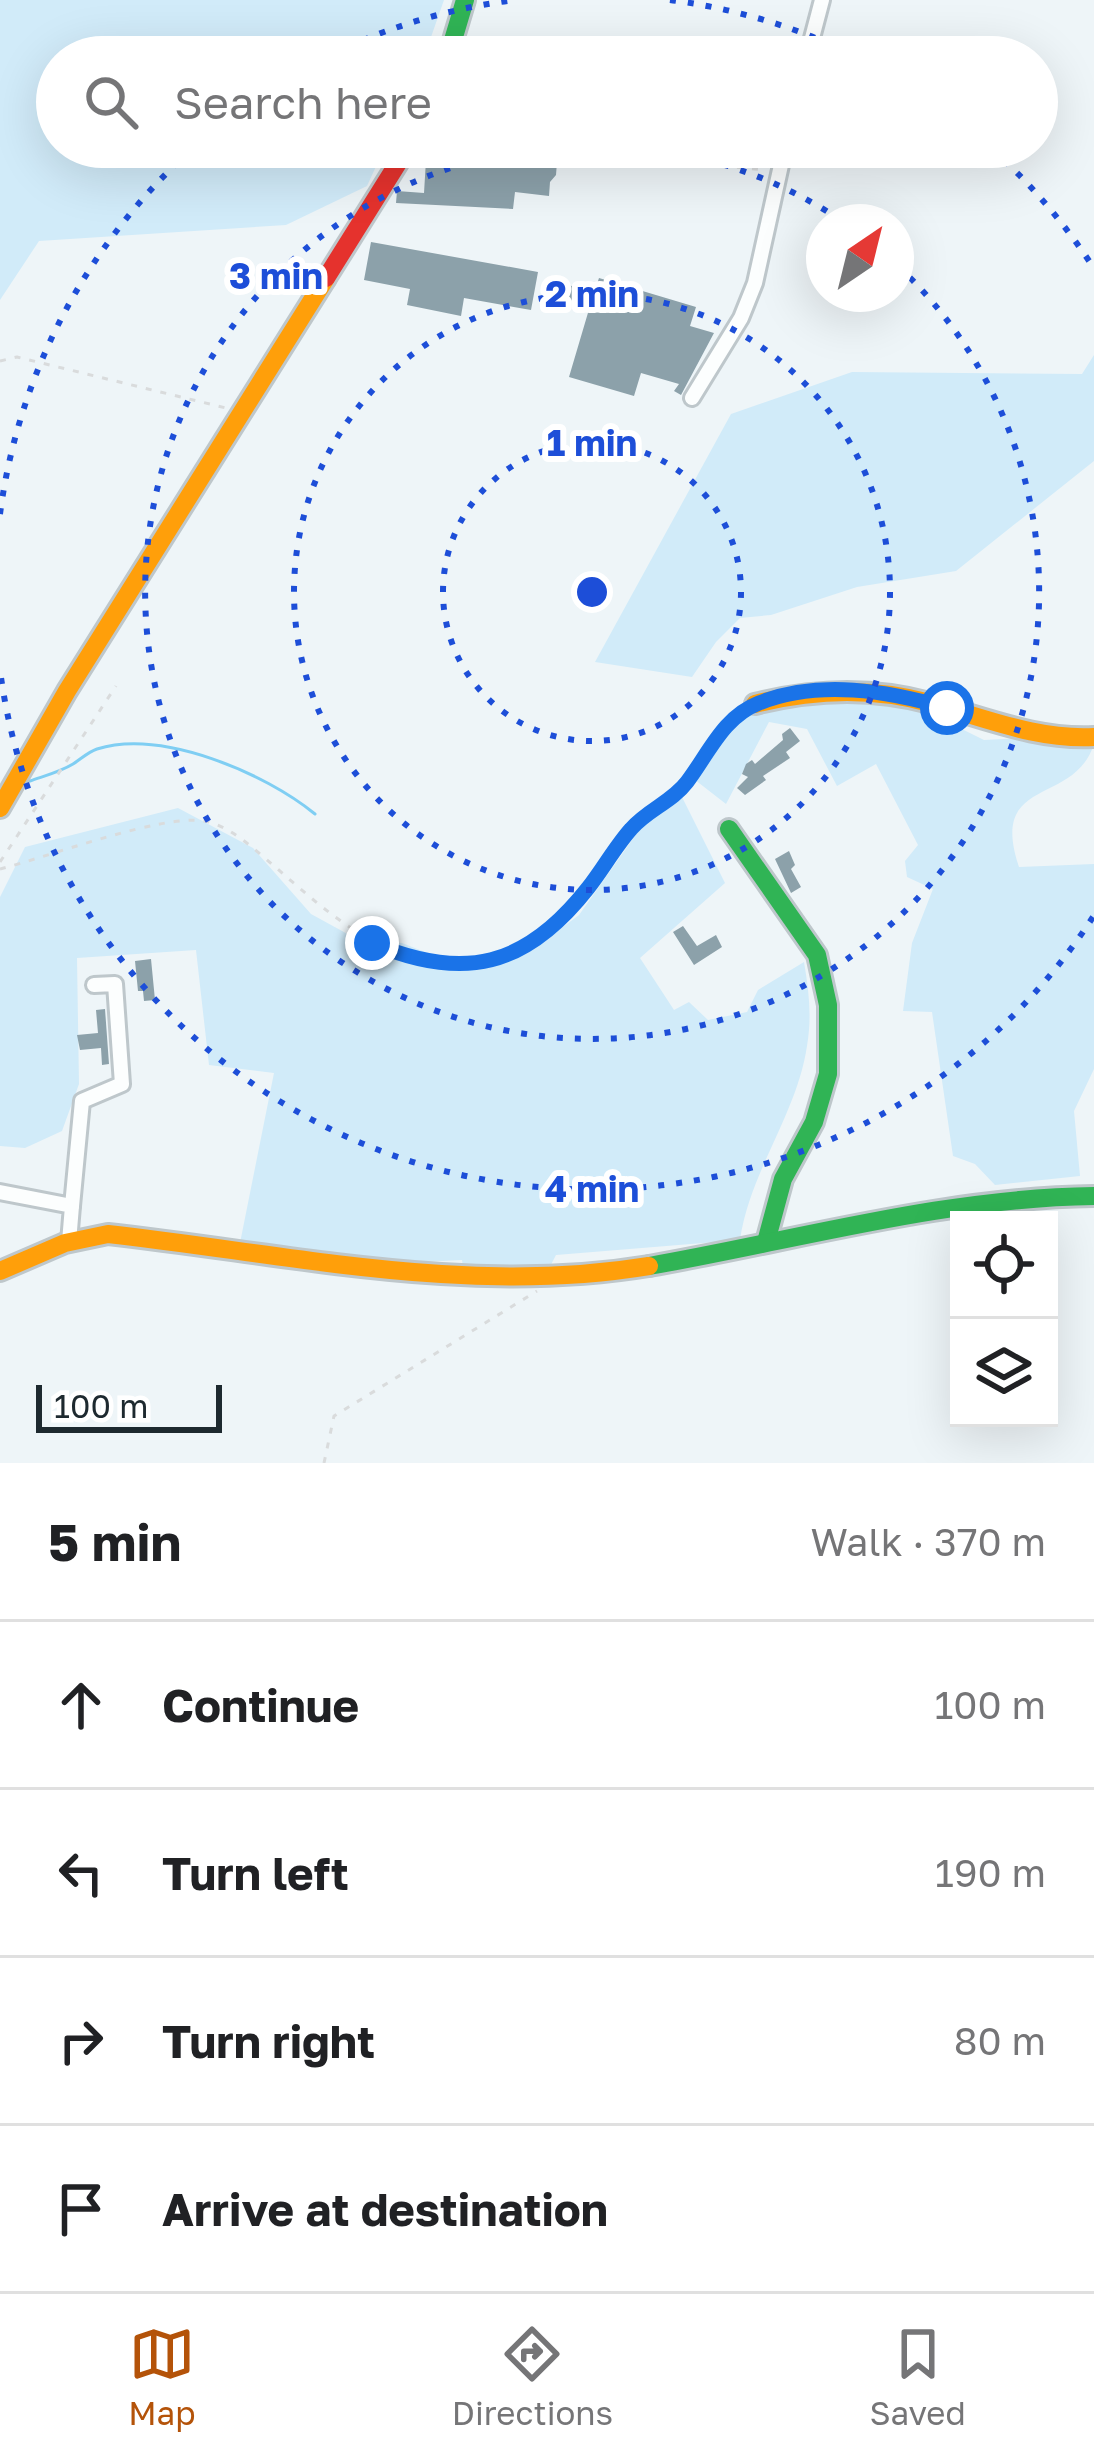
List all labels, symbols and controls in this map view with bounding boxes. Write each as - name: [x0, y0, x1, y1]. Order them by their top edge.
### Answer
- search box: [36, 36, 1058, 168]
- icon: search: [78, 69, 144, 135]
- text: Search here: [174, 75, 432, 129]
- north arrow: [806, 204, 914, 312]
- text: 3 min: [229, 254, 323, 297]
- text: 2 min: [545, 272, 639, 315]
- text: 1 min: [547, 421, 637, 464]
- centre of rings: [571, 571, 613, 613]
- route start: [920, 681, 974, 735]
- route end: [345, 916, 399, 970]
- text: 4 min: [545, 1167, 639, 1210]
- map controls: [950, 1211, 1058, 1427]
- button: locate: [950, 1211, 1058, 1319]
- button: layers: [950, 1319, 1058, 1427]
- scale bar: [36, 1379, 222, 1432]
- text: 100 m: [54, 1386, 148, 1425]
- text: 5 min: [48, 1511, 181, 1572]
- text: Walk · 370 m: [810, 1518, 1046, 1565]
- icon: ahead: [48, 1672, 114, 1738]
- text: Continue: [162, 1678, 359, 1732]
- text: 100 m: [934, 1681, 1046, 1728]
- icon: left: [48, 1840, 114, 1906]
- text: Turn left: [162, 1846, 349, 1900]
- text: 190 m: [935, 1849, 1046, 1896]
- icon: right: [48, 2008, 114, 2074]
- text: Turn right: [162, 2014, 375, 2068]
- text: 80 m: [954, 2017, 1046, 2064]
- icon: arrive: [48, 2176, 114, 2242]
- text: Arrive at destination: [162, 2182, 608, 2236]
- tab: Map: [128, 2321, 196, 2432]
- tab: Directions: [452, 2321, 613, 2432]
- tab: Saved: [869, 2321, 966, 2432]

